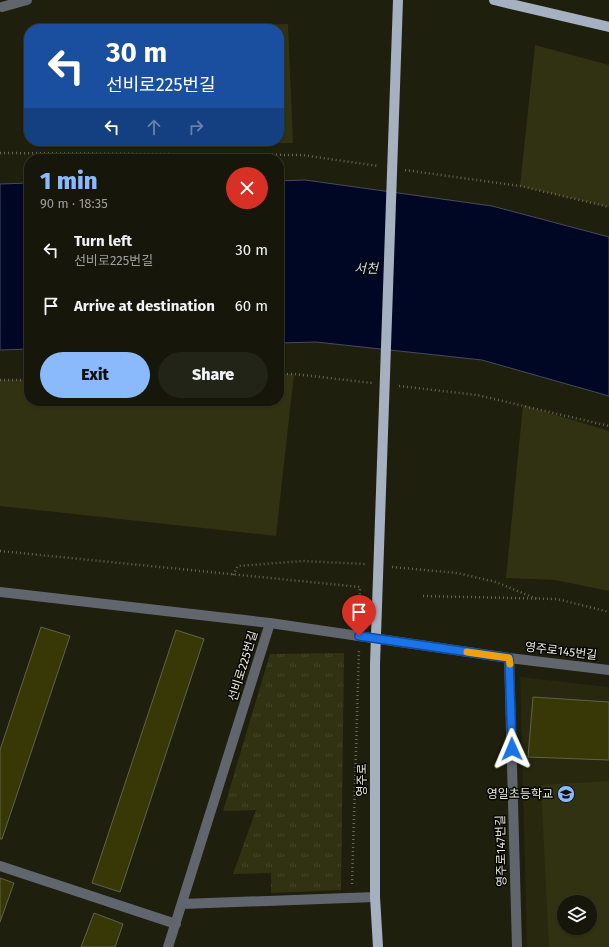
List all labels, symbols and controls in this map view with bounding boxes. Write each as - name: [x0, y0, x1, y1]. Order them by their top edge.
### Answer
- text: 30 m: [106, 36, 167, 69]
- icon: left: [40, 40, 92, 92]
- text: 선비로225번길: [106, 74, 216, 96]
- icon: left: [101, 116, 123, 138]
- icon: ahead: [143, 116, 165, 138]
- icon: right: [185, 116, 207, 138]
- text: 1 min: [40, 167, 98, 195]
- button: close: [226, 167, 268, 209]
- text: 90 m · 18:35: [40, 196, 108, 211]
- text: Turn left: [74, 232, 132, 250]
- icon: left: [40, 239, 62, 261]
- text: 30 m: [235, 241, 268, 259]
- text: 선비로225번길: [74, 253, 153, 268]
- water label: 서천: [354, 261, 379, 276]
- icon: arrive: [40, 295, 62, 317]
- text: Arrive at destination: [74, 297, 215, 315]
- text: 60 m: [235, 297, 268, 315]
- button: Exit: [40, 352, 150, 398]
- button: Share: [158, 352, 268, 398]
- pin: [342, 595, 376, 636]
- icon: arrive: [348, 601, 370, 623]
- street label: 선비로225번길: [226, 629, 260, 703]
- street label: 영주로145번길: [524, 640, 598, 662]
- position arrow: [491, 728, 533, 770]
- street label: 영주로: [355, 763, 369, 797]
- school or university icon: 영일초등학교: [556, 784, 576, 804]
- place label: 영일초등학교: [487, 787, 553, 801]
- street label: 영주로147번길: [493, 815, 509, 887]
- map controls: [557, 895, 597, 935]
- button: layers: [557, 895, 597, 935]

